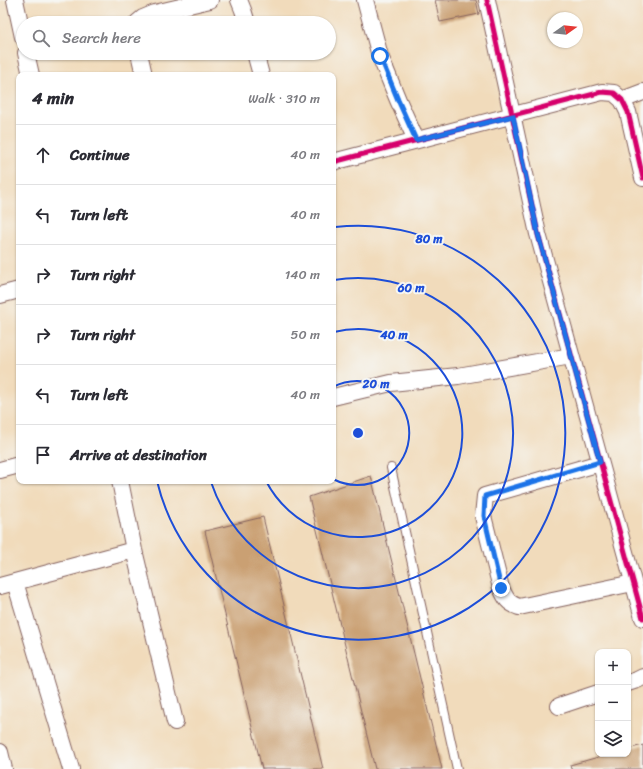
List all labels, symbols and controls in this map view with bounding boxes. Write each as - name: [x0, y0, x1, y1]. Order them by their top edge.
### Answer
- north arrow: [547, 12, 583, 48]
- search box: [16, 16, 336, 60]
- text: Search here: [62, 25, 141, 51]
- icon: search: [30, 27, 52, 49]
- route start: [371, 47, 389, 65]
- text: 4 min: [32, 83, 74, 113]
- text: Walk · 310 m: [248, 87, 320, 110]
- text: Continue: [70, 142, 130, 168]
- text: 40 m: [290, 143, 320, 166]
- icon: ahead: [32, 144, 54, 166]
- text: Turn left: [70, 202, 128, 228]
- text: 40 m: [290, 203, 320, 226]
- icon: left: [32, 204, 54, 226]
- text: 80 m: [414, 228, 443, 250]
- text: Turn right: [70, 262, 135, 288]
- text: 140 m: [285, 263, 320, 286]
- icon: right: [32, 264, 54, 286]
- text: 60 m: [397, 277, 425, 299]
- text: Turn right: [70, 322, 135, 348]
- text: 50 m: [290, 323, 320, 346]
- icon: right: [32, 324, 54, 346]
- text: 40 m: [379, 324, 408, 346]
- text: 20 m: [362, 373, 390, 395]
- text: Turn left: [70, 382, 128, 408]
- text: 40 m: [290, 383, 320, 406]
- icon: left: [32, 384, 54, 406]
- centre of rings: [351, 426, 365, 440]
- text: Arrive at destination: [70, 442, 207, 468]
- icon: arrive: [32, 444, 54, 466]
- route end: [492, 579, 510, 597]
- map controls: [595, 649, 631, 757]
- button: +: [595, 649, 631, 685]
- button: −: [595, 685, 631, 721]
- button: layers: [595, 721, 631, 757]

